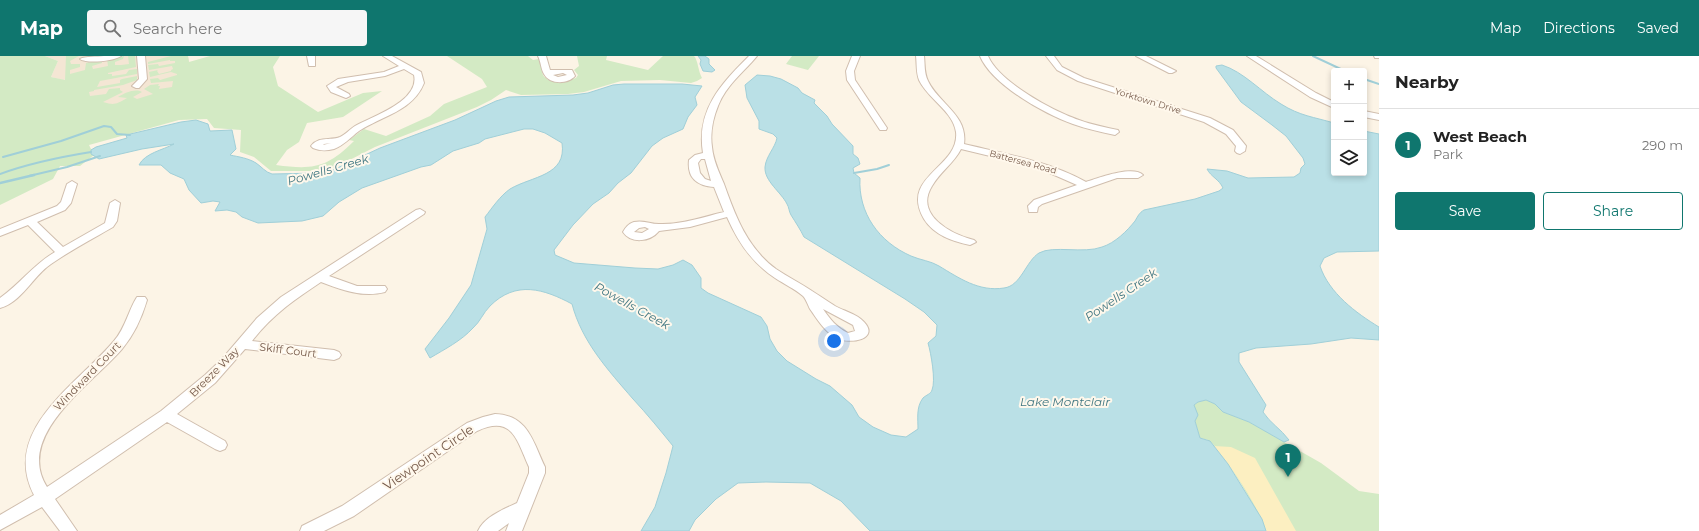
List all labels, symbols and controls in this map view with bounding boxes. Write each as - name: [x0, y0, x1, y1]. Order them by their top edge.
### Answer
- search box: [87, 10, 367, 46]
- text: Map: [20, 17, 63, 40]
- icon: search: [101, 17, 123, 39]
- text: Search here: [133, 19, 222, 38]
- text: Map: [1490, 19, 1521, 37]
- text: Directions: [1543, 19, 1615, 37]
- text: Saved: [1637, 19, 1679, 37]
- map controls: [1331, 68, 1367, 176]
- button: +: [1331, 68, 1367, 104]
- text: Nearby: [1395, 72, 1459, 92]
- street label: Yorktown Drive: [1114, 85, 1183, 116]
- button: −: [1331, 104, 1367, 140]
- text: West Beach: [1433, 127, 1527, 146]
- text: 1: [1405, 137, 1411, 153]
- text: 290 m: [1642, 137, 1683, 153]
- button: layers: [1331, 140, 1367, 176]
- text: Park: [1433, 146, 1463, 162]
- street label: Battersea Road: [988, 147, 1058, 176]
- water label: Powells Creek: [286, 151, 371, 188]
- button: Save: [1395, 192, 1535, 230]
- button: Share: [1543, 192, 1683, 230]
- water label: Powells Creek: [1082, 264, 1160, 324]
- water label: Powells Creek: [592, 279, 673, 333]
- your location: [824, 331, 844, 351]
- street label: Windward Court: [50, 338, 124, 414]
- street label: Skiff Court: [259, 340, 318, 361]
- street label: Breeze Way: [186, 344, 242, 400]
- water label: Lake Montclair: [1020, 394, 1110, 409]
- street label: Viewpoint Circle: [380, 421, 476, 493]
- pin: 1: [1275, 444, 1301, 477]

